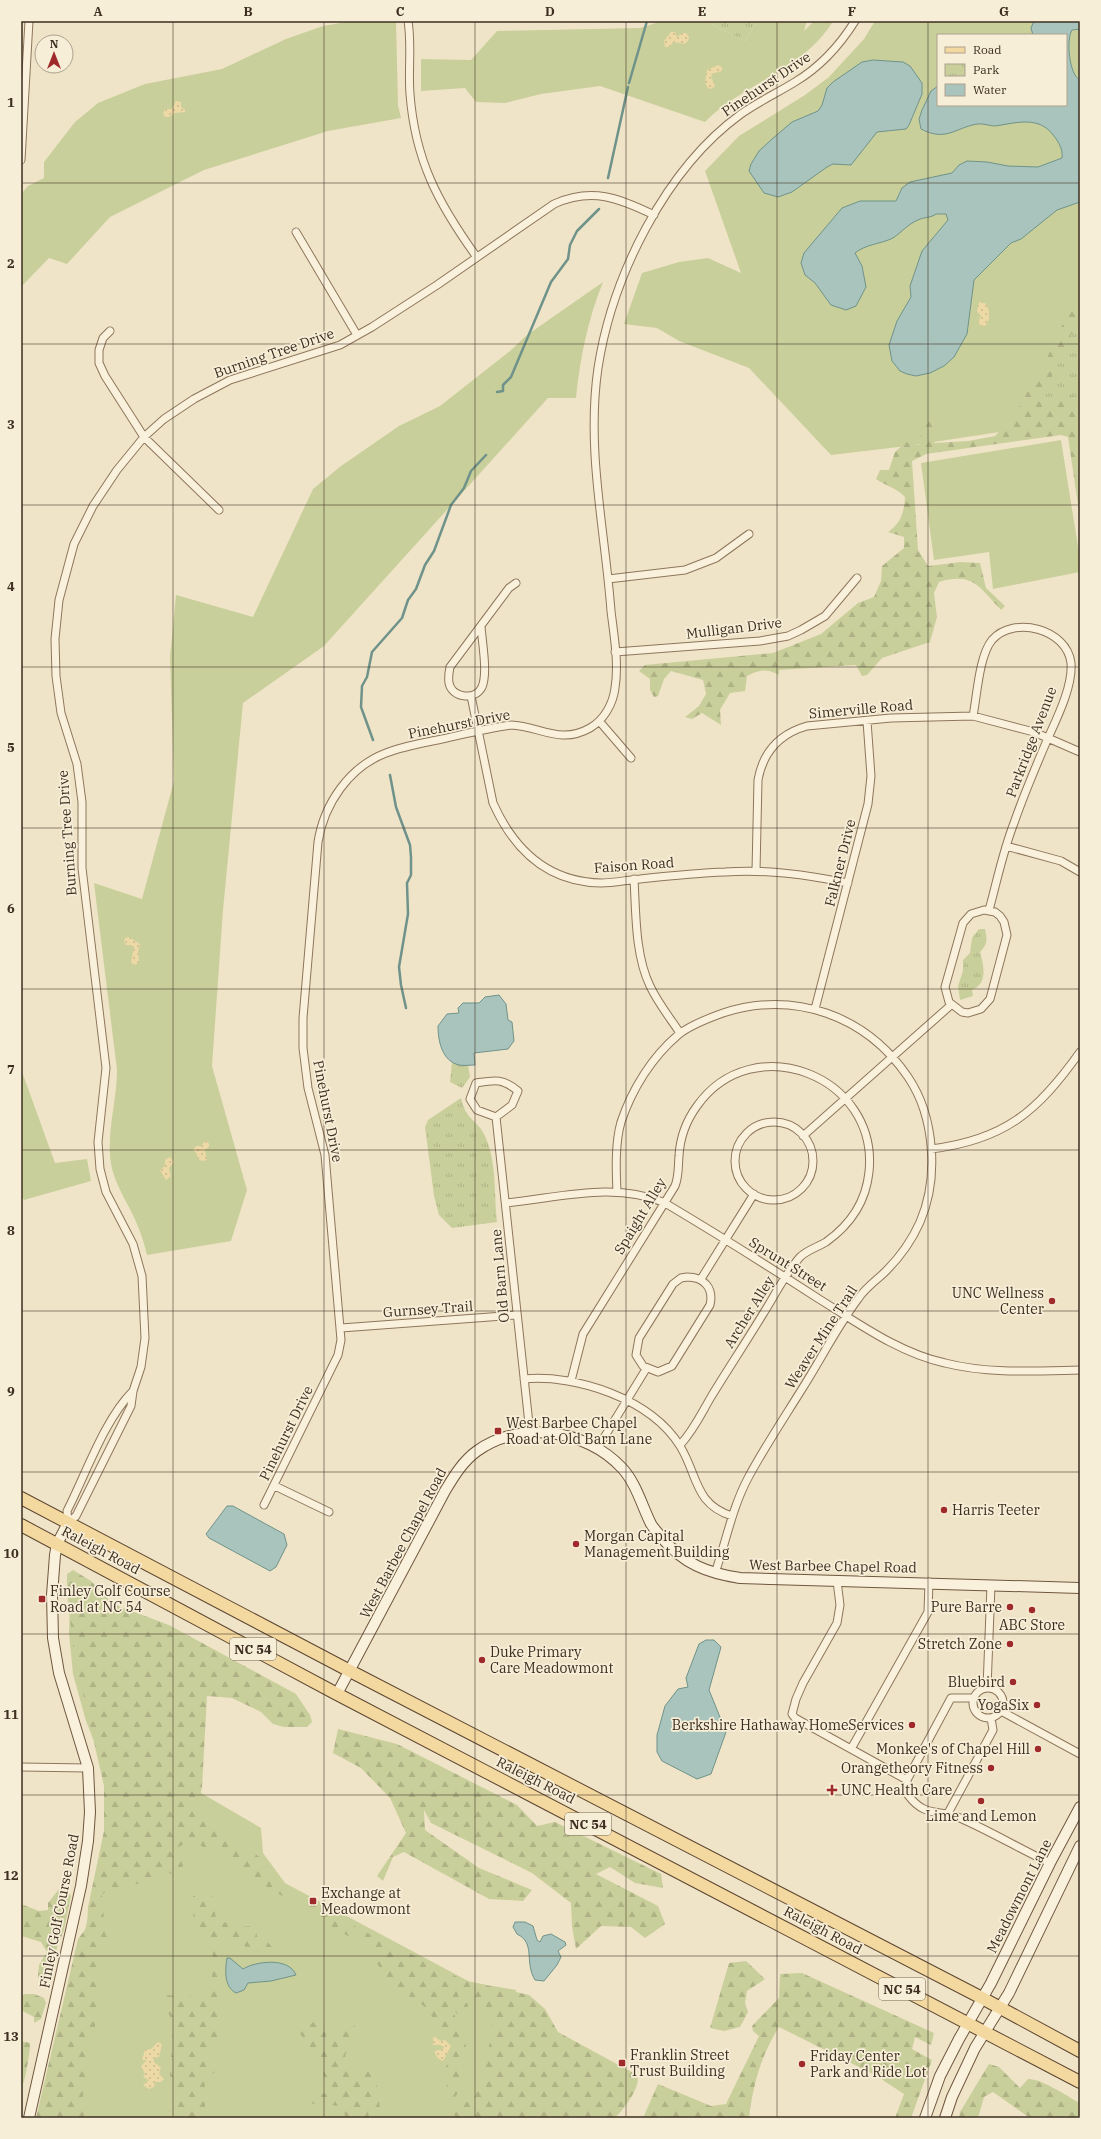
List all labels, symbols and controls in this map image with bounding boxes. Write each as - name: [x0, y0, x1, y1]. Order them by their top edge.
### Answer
- text: A: [93, 3, 103, 20]
- text: B: [243, 3, 253, 20]
- text: C: [396, 3, 405, 20]
- text: D: [545, 3, 555, 20]
- text: E: [698, 3, 706, 20]
- text: F: [848, 3, 856, 20]
- text: G: [999, 3, 1009, 20]
- north arrow: [34, 34, 74, 74]
- legend: [937, 34, 1067, 106]
- text: N: [50, 37, 59, 51]
- text: Road: [973, 42, 1002, 57]
- street label: Pinehurst Drive: [718, 48, 814, 120]
- text: Park: [973, 62, 999, 77]
- text: Water: [973, 82, 1007, 97]
- text: 1: [7, 94, 15, 111]
- text: 2: [7, 255, 15, 272]
- street label: Burning Tree Drive: [212, 324, 336, 382]
- text: 3: [7, 416, 15, 433]
- text: 4: [7, 578, 15, 595]
- street label: Mulligan Drive: [685, 613, 783, 643]
- street label: Parkridge Avenue: [1002, 684, 1060, 800]
- street label: Simerville Road: [808, 695, 914, 723]
- street label: Pinehurst Drive: [406, 705, 512, 743]
- text: 5: [7, 739, 15, 756]
- street label: Burning Tree Drive: [54, 770, 80, 896]
- street label: Falkner Drive: [820, 817, 860, 909]
- street label: Faison Road: [593, 853, 675, 877]
- text: 6: [7, 900, 15, 917]
- street label: Pinehurst Drive: [309, 1058, 347, 1164]
- text: 7: [7, 1061, 15, 1078]
- street label: Spaight Alley: [610, 1174, 670, 1258]
- text: 8: [7, 1222, 15, 1239]
- street label: Old Barn Lane: [487, 1228, 513, 1324]
- street label: Sprunt Street: [746, 1233, 830, 1295]
- street label: Archer Alley: [720, 1272, 779, 1351]
- street label: Weaver Mine Trail: [781, 1282, 861, 1392]
- place label: UNC Wellness Center: [952, 1284, 1045, 1318]
- marker: UNC Wellness Center: [1047, 1296, 1057, 1306]
- street label: Gurnsey Trail: [382, 1297, 474, 1321]
- text: 9: [7, 1383, 15, 1400]
- street label: Pinehurst Drive: [255, 1383, 317, 1483]
- place label: West Barbee Chapel Road at Old Barn Lane: [506, 1414, 652, 1448]
- marker: West Barbee Chapel Road at Old Barn Lane: [493, 1426, 503, 1436]
- street label: West Barbee Chapel Road: [356, 1464, 451, 1621]
- place label: Harris Teeter: [952, 1501, 1041, 1519]
- marker: Harris Teeter: [939, 1505, 949, 1515]
- street label: Raleigh Road: [59, 1522, 144, 1578]
- place label: Morgan Capital Management Building: [584, 1527, 730, 1561]
- marker: Morgan Capital Management Building: [571, 1539, 581, 1549]
- text: 10: [3, 1545, 19, 1562]
- street label: West Barbee Chapel Road: [749, 1556, 918, 1576]
- place label: Finley Golf Course Road at NC 54: [50, 1582, 170, 1616]
- marker: Finley Golf Course Road at NC 54: [37, 1594, 47, 1604]
- place label: Pure Barre: [931, 1598, 1002, 1616]
- marker: Pure Barre: [1005, 1602, 1015, 1612]
- marker: ABC Store: [1027, 1605, 1037, 1615]
- place label: ABC Store: [999, 1616, 1065, 1634]
- place label: Stretch Zone: [918, 1635, 1002, 1653]
- road number: NC 54: [230, 1638, 276, 1660]
- marker: Stretch Zone: [1005, 1639, 1015, 1649]
- place label: Duke Primary Care Meadowmont: [490, 1643, 613, 1677]
- marker: Duke Primary Care Meadowmont: [477, 1655, 487, 1665]
- place label: Bluebird: [948, 1673, 1005, 1691]
- marker: Bluebird: [1008, 1677, 1018, 1687]
- place label: YogaSix: [977, 1696, 1029, 1714]
- marker: YogaSix: [1032, 1700, 1042, 1710]
- text: 11: [3, 1706, 19, 1723]
- place label: Berkshire Hathaway HomeServices: [672, 1716, 904, 1734]
- marker: Berkshire Hathaway HomeServices: [907, 1720, 917, 1730]
- place label: Monkee's of Chapel Hill: [876, 1740, 1030, 1758]
- marker: Monkee's of Chapel Hill: [1033, 1744, 1043, 1754]
- street label: Raleigh Road: [494, 1752, 579, 1808]
- place label: Orangetheory Fitness: [841, 1759, 983, 1777]
- marker: Orangetheory Fitness: [986, 1763, 996, 1773]
- place label: UNC Health Care: [841, 1781, 952, 1799]
- marker: UNC Health Care: [826, 1784, 838, 1796]
- marker: Lime and Lemon: [976, 1796, 986, 1806]
- place label: Lime and Lemon: [925, 1807, 1037, 1825]
- road number: NC 54: [565, 1813, 611, 1835]
- street label: Finley Golf Course Road: [35, 1832, 83, 1990]
- street label: Meadowmont Lane: [983, 1836, 1055, 1956]
- text: 12: [3, 1867, 19, 1884]
- place label: Exchange at Meadowmont: [321, 1884, 411, 1918]
- marker: Exchange at Meadowmont: [308, 1896, 318, 1906]
- street label: Raleigh Road: [781, 1902, 866, 1958]
- road number: NC 54: [879, 1978, 925, 2000]
- text: 13: [3, 2028, 19, 2045]
- place label: Franklin Street Trust Building: [630, 2046, 730, 2080]
- place label: Friday Center Park and Ride Lot: [810, 2047, 926, 2081]
- marker: Franklin Street Trust Building: [617, 2058, 627, 2068]
- marker: Friday Center Park and Ride Lot: [797, 2059, 807, 2069]

